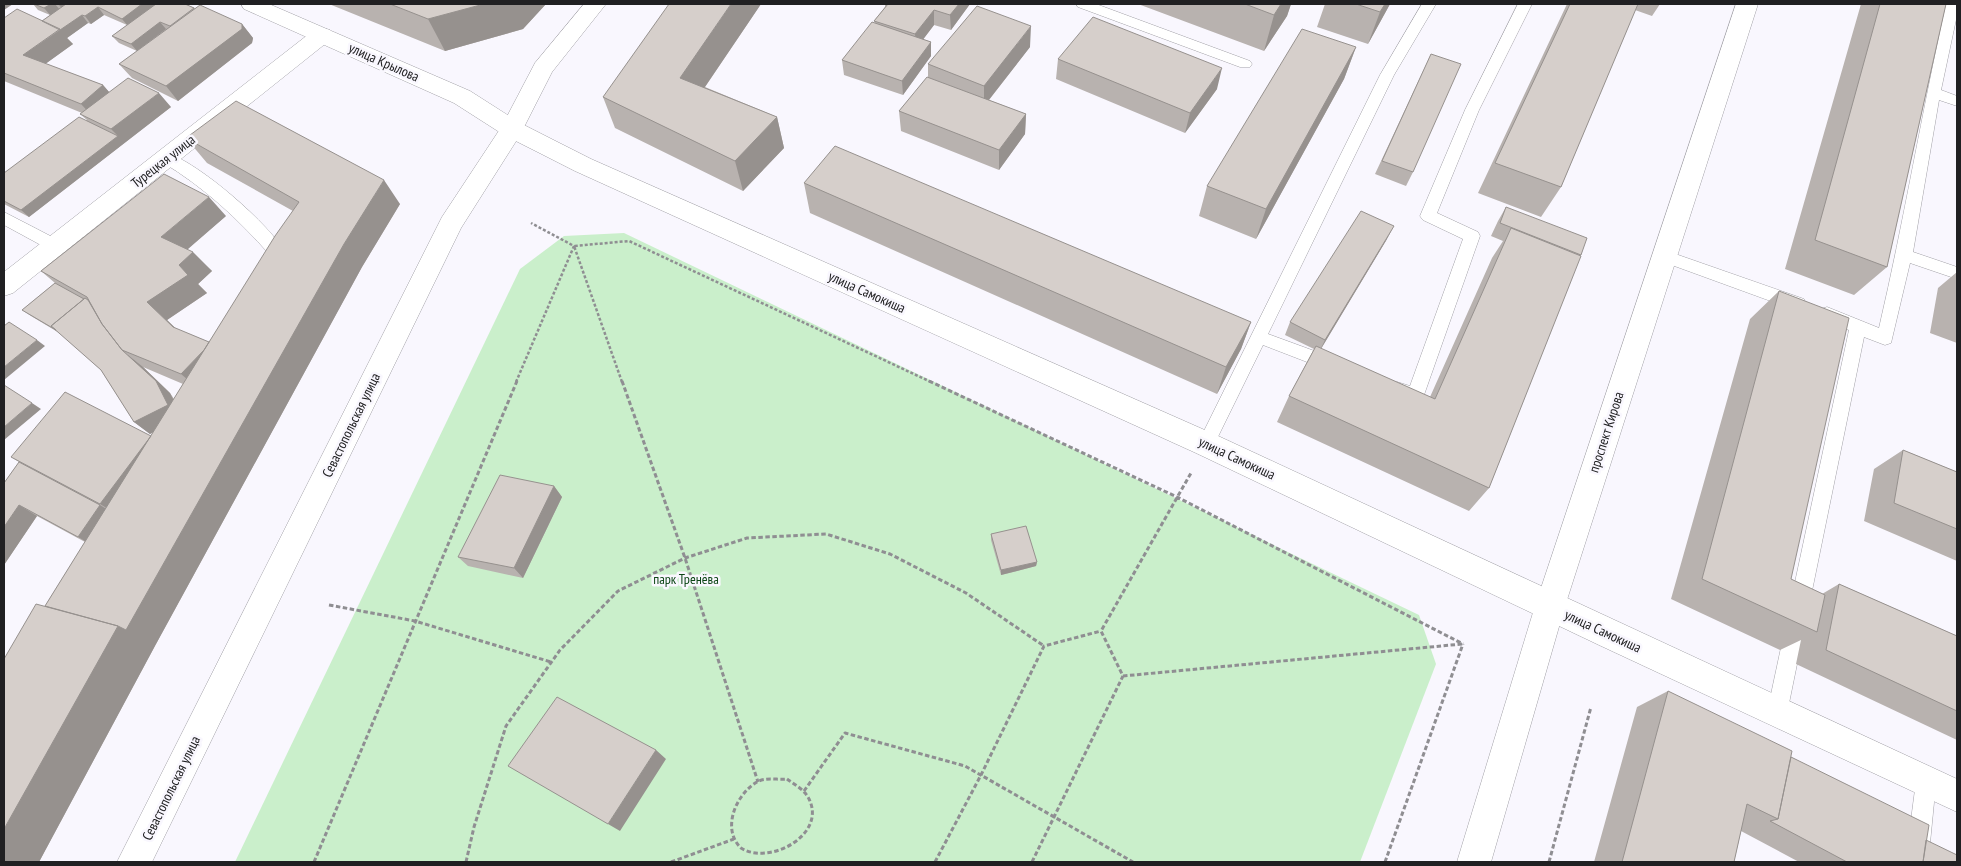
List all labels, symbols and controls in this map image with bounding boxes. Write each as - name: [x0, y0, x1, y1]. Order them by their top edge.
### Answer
- street label: улица Крылова: [346, 38, 422, 86]
- street label: Турецкая улица: [127, 130, 199, 192]
- street label: улица Самокиша: [826, 267, 908, 317]
- street label: Севастопольская улица: [318, 370, 384, 480]
- street label: проспект Кирова: [1584, 389, 1628, 475]
- street label: улица Самокиша: [1196, 432, 1278, 484]
- park label: парк Тренёва: [653, 570, 719, 588]
- street label: улица Самокиша: [1562, 605, 1644, 657]
- street label: Севастопольская улица: [138, 733, 204, 843]

